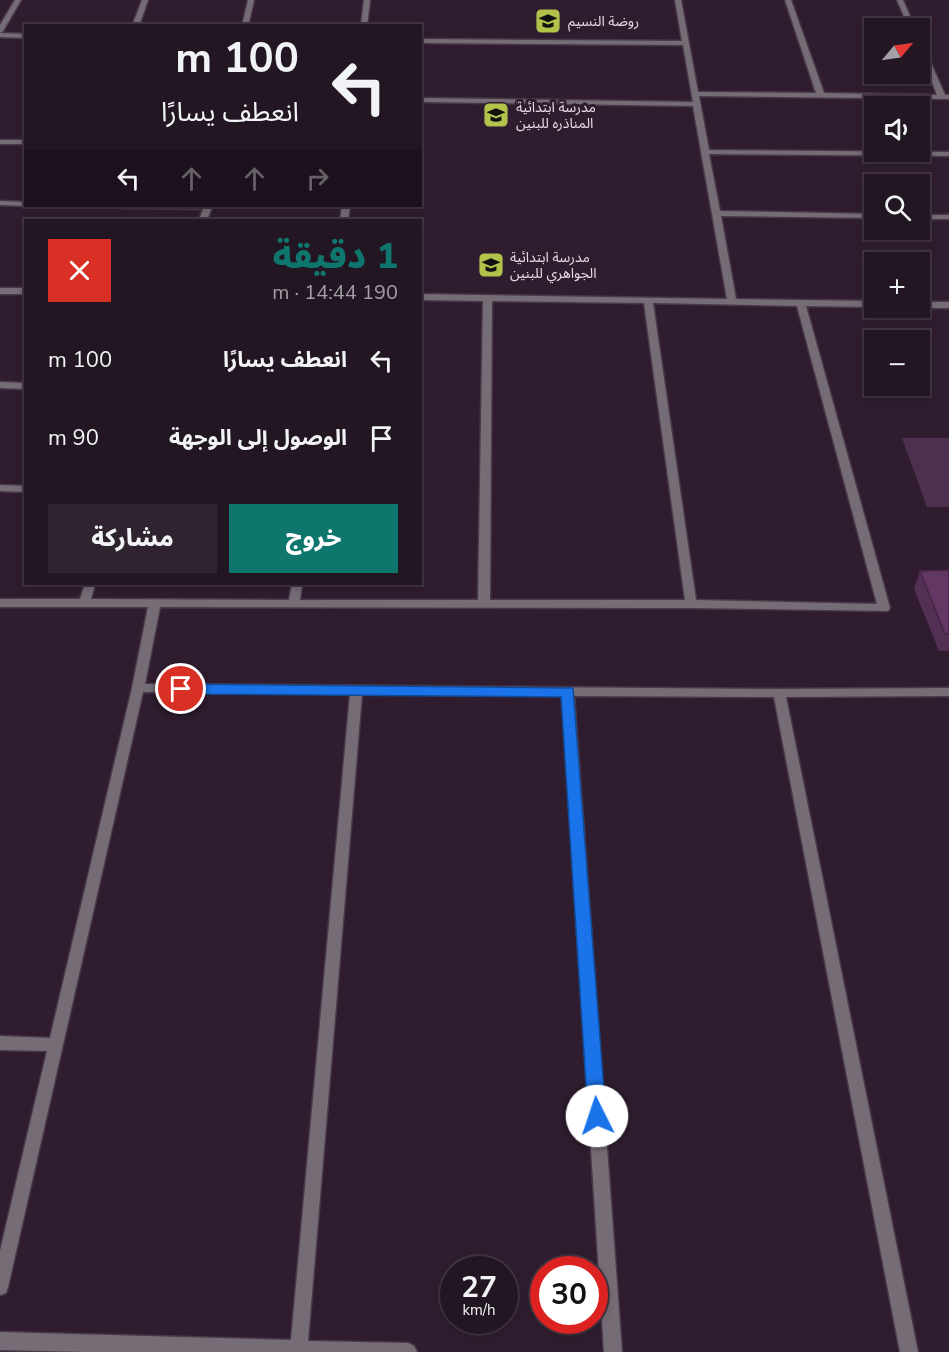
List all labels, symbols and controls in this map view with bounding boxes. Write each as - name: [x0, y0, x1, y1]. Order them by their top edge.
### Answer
- school or university icon: روضة النسيم: [533, 6, 563, 36]
- place label: روضة النسيم: [568, 12, 639, 32]
- north arrow: [864, 18, 930, 84]
- map controls: [864, 18, 930, 396]
- text: 100 m: [175, 30, 299, 87]
- icon: left: [320, 48, 398, 126]
- text: انعطف يسارًا: [161, 94, 299, 131]
- button: sound: [864, 96, 930, 162]
- place label: مدرسة ابتدائية المناذره للبنين: [516, 98, 596, 133]
- school or university icon: مدرسة ابتدائية المناذره للبنين: [481, 100, 511, 130]
- icon: left: [112, 162, 145, 195]
- icon: ahead: [175, 162, 208, 195]
- icon: ahead: [238, 162, 271, 195]
- icon: right: [301, 162, 334, 195]
- button: search: [864, 174, 930, 240]
- text: 1 دقيقة: [272, 232, 398, 281]
- button: close: [48, 239, 111, 302]
- place label: مدرسة ابتدائية الجواهري للبنين: [510, 248, 597, 284]
- school or university icon: مدرسة ابتدائية الجواهري للبنين: [476, 250, 506, 280]
- button: +: [864, 252, 930, 318]
- text: 190 m · 14:44: [272, 279, 398, 306]
- button: −: [864, 330, 930, 396]
- icon: left: [365, 344, 398, 377]
- text: 100 m: [48, 345, 112, 375]
- text: انعطف يسارًا: [223, 345, 347, 375]
- icon: arrive: [365, 422, 398, 455]
- text: 90 m: [48, 423, 99, 453]
- text: الوصول إلى الوجهة: [169, 423, 347, 453]
- button: مشاركة: [48, 504, 217, 573]
- button: خروج: [229, 504, 398, 573]
- pin: [155, 663, 206, 714]
- icon: arrive: [164, 672, 197, 705]
- position arrow: [565, 1084, 629, 1148]
- speed limit sign: 30: [530, 1256, 608, 1334]
- text: 27: [461, 1267, 497, 1308]
- text: km/h: [462, 1300, 496, 1320]

